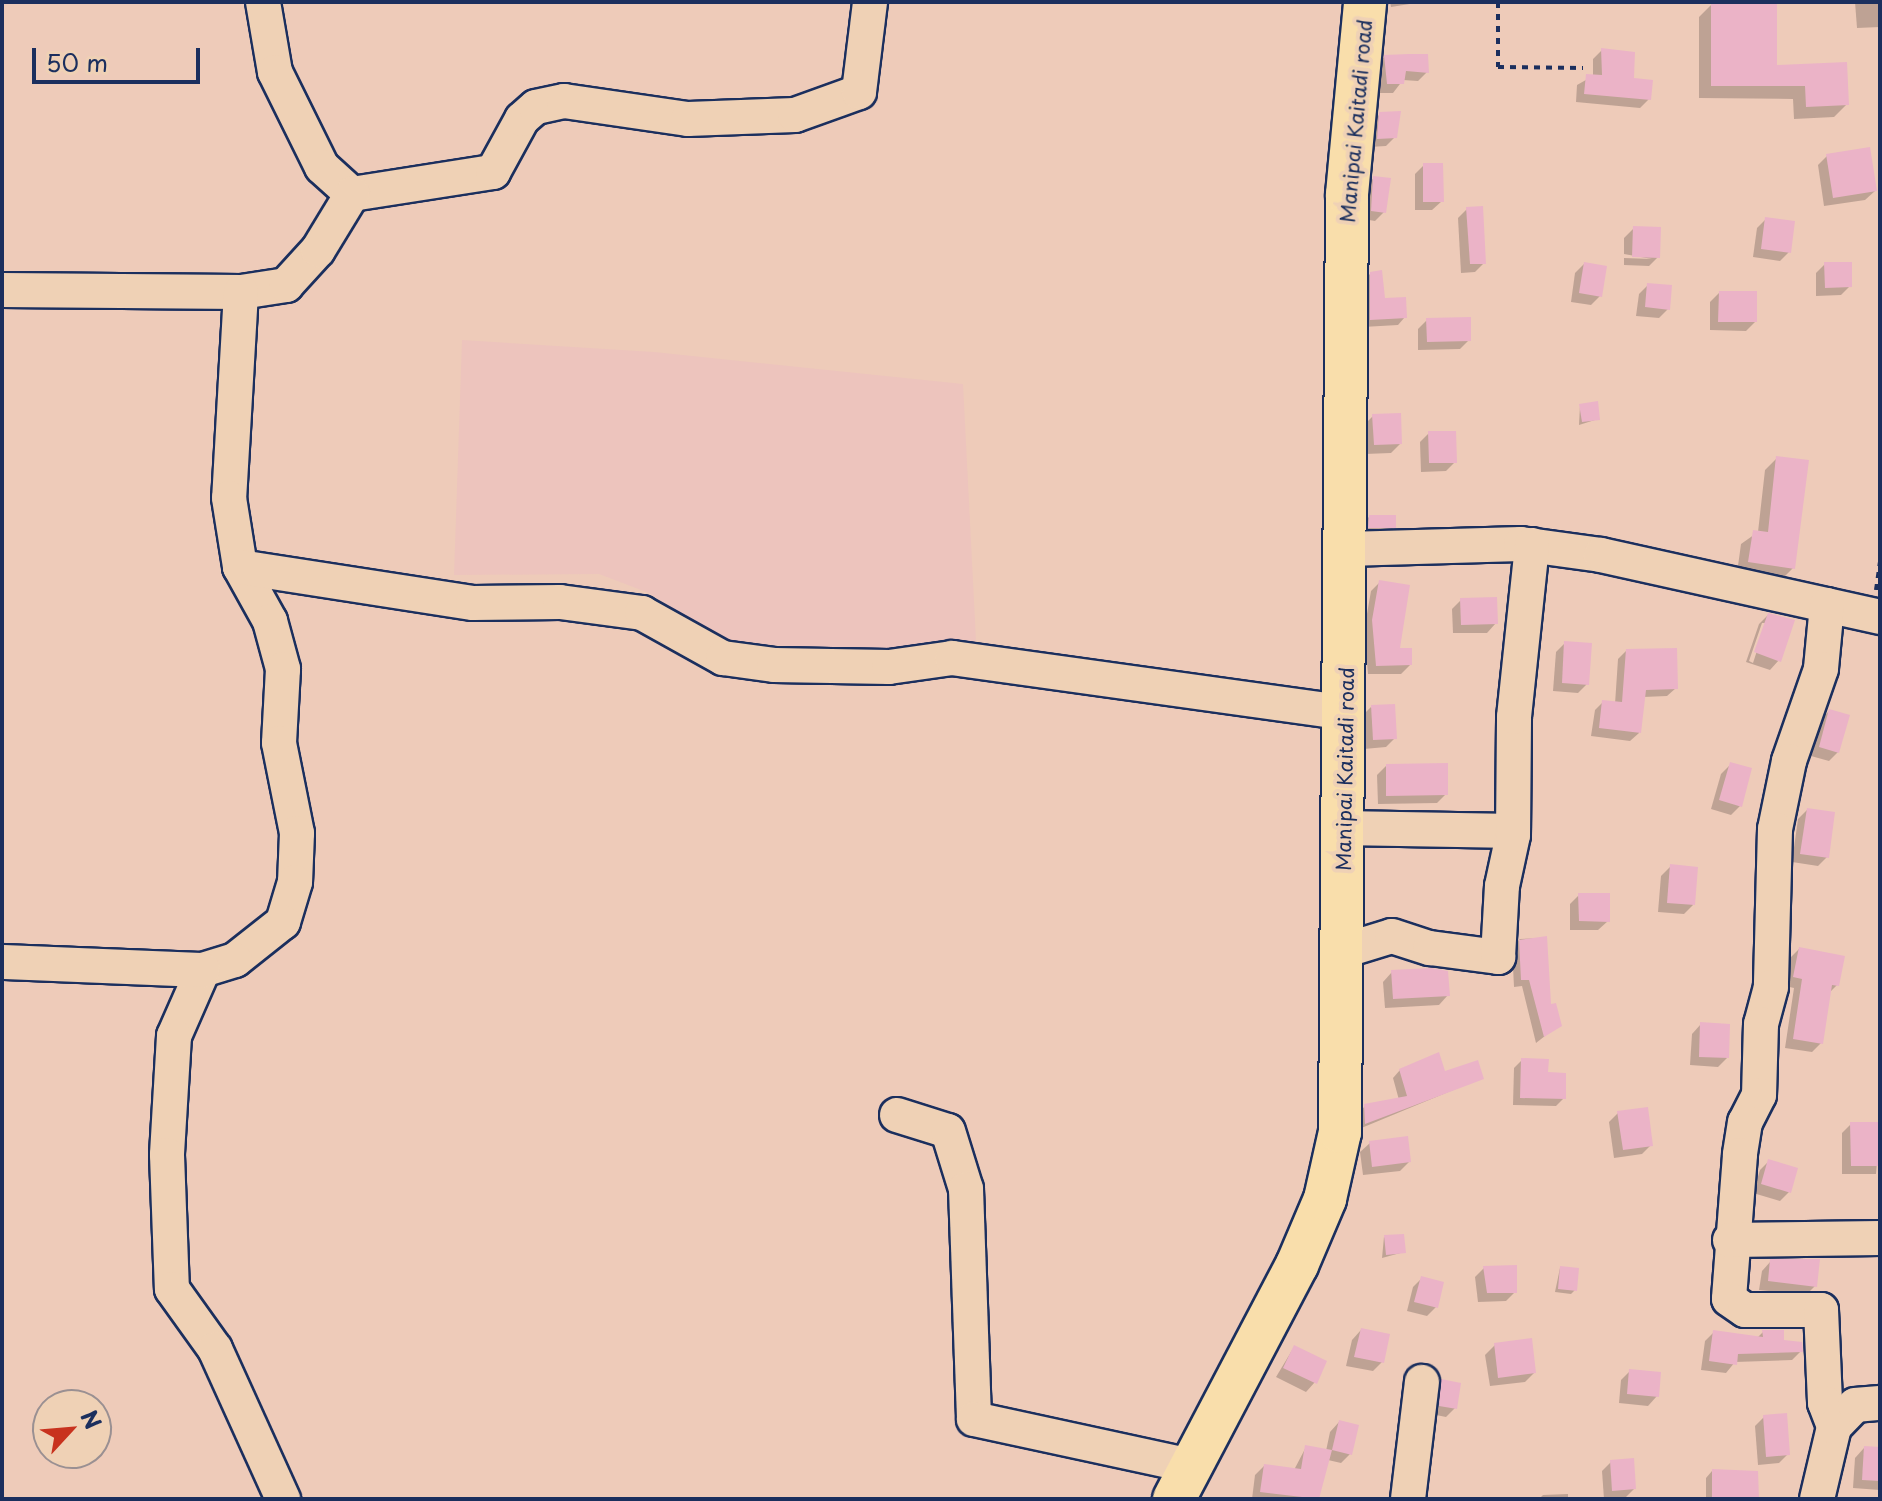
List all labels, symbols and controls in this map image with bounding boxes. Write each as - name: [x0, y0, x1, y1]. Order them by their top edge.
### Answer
- street label: Manipai Kaitadi road: [1335, 18, 1377, 224]
- scale bar: [36, 32, 204, 82]
- text: 50 m: [46, 44, 108, 80]
- street label: Manipai Kaitadi road: [1331, 666, 1359, 872]
- north arrow: [32, 1389, 112, 1469]
- text: N: [74, 1404, 111, 1434]

